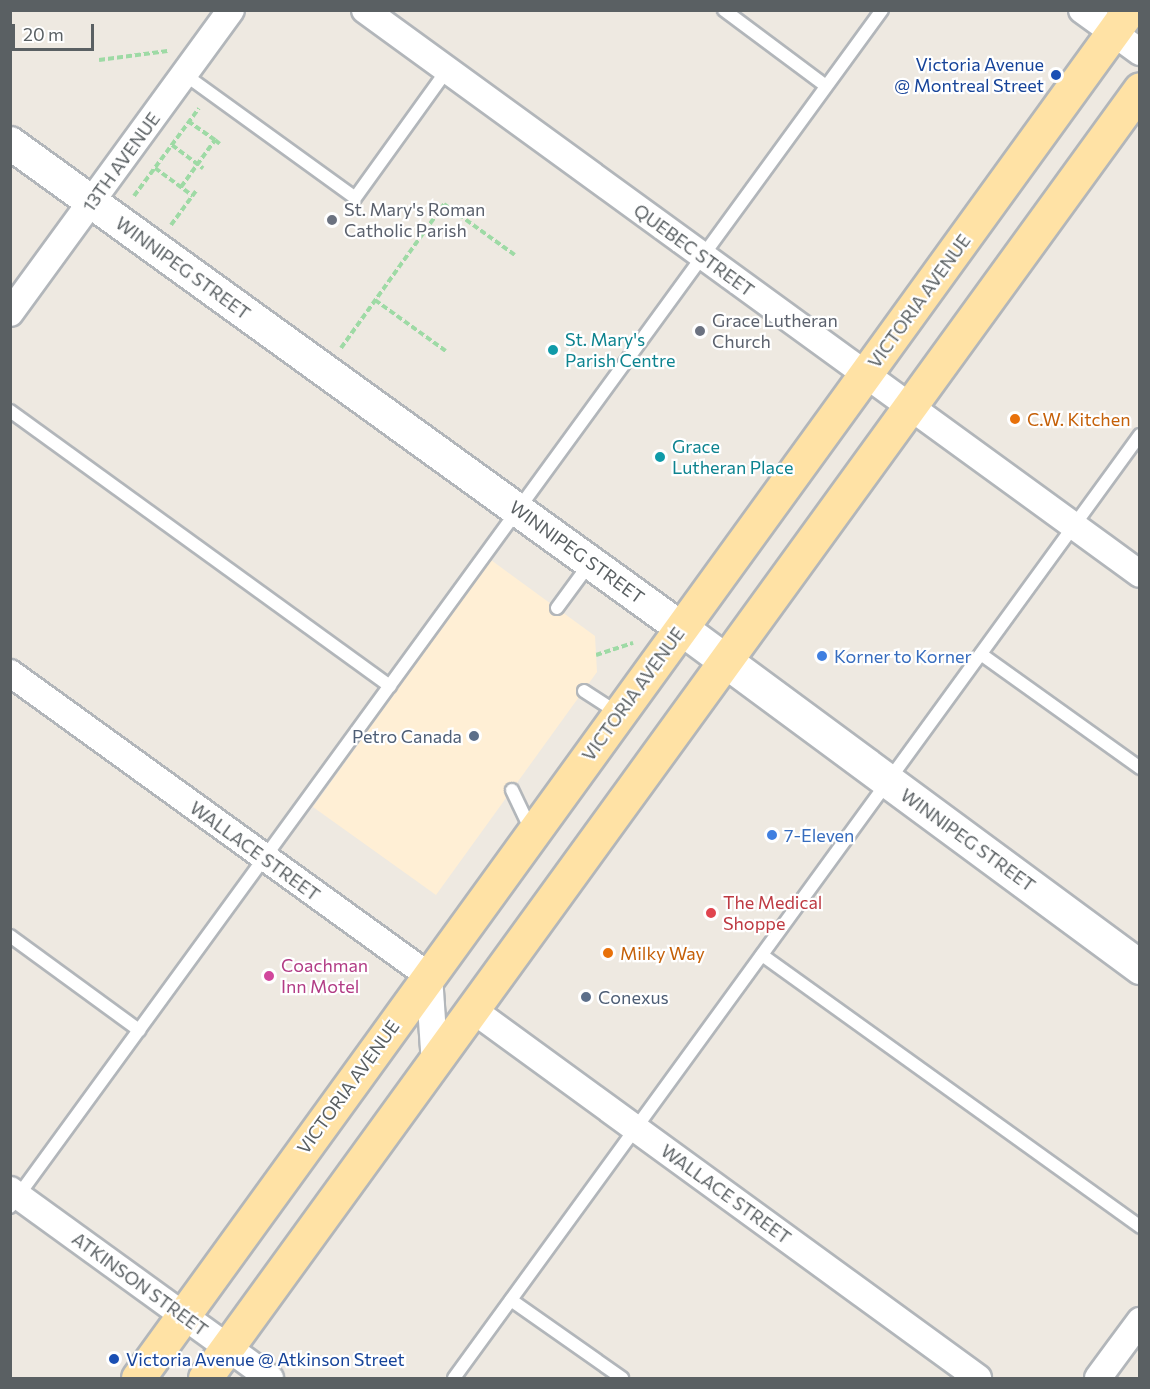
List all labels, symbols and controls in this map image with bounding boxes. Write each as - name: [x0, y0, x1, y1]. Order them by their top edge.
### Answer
- scale bar: [15, 12, 98, 50]
- text: 20 m: [23, 23, 64, 45]
- place label: Victoria Avenue @ Montreal Street: [894, 54, 1044, 97]
- marker: Victoria Avenue @ Montreal Street: [1049, 68, 1063, 82]
- street label: 13TH AVENUE: [78, 108, 164, 216]
- place label: St. Mary's Roman Catholic Parish: [344, 199, 485, 242]
- street label: QUEBEC STREET: [630, 199, 758, 301]
- street label: WINNIPEG STREET: [112, 212, 254, 324]
- marker: St. Mary's Roman Catholic Parish: [325, 213, 339, 227]
- street label: VICTORIA AVENUE: [863, 230, 975, 372]
- place label: Grace Lutheran Church: [712, 310, 838, 352]
- marker: Grace Lutheran Church: [693, 324, 707, 338]
- place label: St. Mary's Parish Centre: [565, 329, 675, 372]
- marker: St. Mary's Parish Centre: [546, 343, 560, 357]
- place label: C.W. Kitchen: [1027, 408, 1130, 430]
- marker: C.W. Kitchen: [1008, 412, 1022, 426]
- place label: Grace Lutheran Place: [672, 436, 793, 478]
- marker: Grace Lutheran Place: [653, 450, 667, 464]
- street label: WINNIPEG STREET: [506, 496, 648, 608]
- street label: VICTORIA AVENUE: [577, 623, 689, 765]
- place label: Korner to Korner: [834, 645, 972, 667]
- marker: Korner to Korner: [815, 649, 829, 663]
- place label: Petro Canada: [352, 725, 462, 747]
- marker: Petro Canada: [467, 729, 481, 743]
- street label: WINNIPEG STREET: [897, 784, 1039, 896]
- street label: WALLACE STREET: [186, 797, 324, 905]
- place label: 7-Eleven: [784, 824, 854, 846]
- marker: 7-Eleven: [765, 828, 779, 842]
- place label: The Medical Shoppe: [723, 892, 822, 934]
- marker: The Medical Shoppe: [704, 906, 718, 920]
- place label: Milky Way: [620, 942, 705, 964]
- marker: Milky Way: [601, 946, 615, 960]
- place label: Coachman Inn Motel: [281, 955, 368, 998]
- marker: Coachman Inn Motel: [262, 969, 276, 983]
- place label: Conexus: [598, 986, 669, 1008]
- marker: Conexus: [579, 990, 593, 1004]
- street label: VICTORIA AVENUE: [292, 1016, 404, 1158]
- street label: WALLACE STREET: [657, 1140, 795, 1248]
- street label: ATKINSON STREET: [68, 1228, 212, 1340]
- place label: Victoria Avenue @ Atkinson Street: [126, 1348, 405, 1370]
- marker: Victoria Avenue @ Atkinson Street: [107, 1352, 121, 1366]

